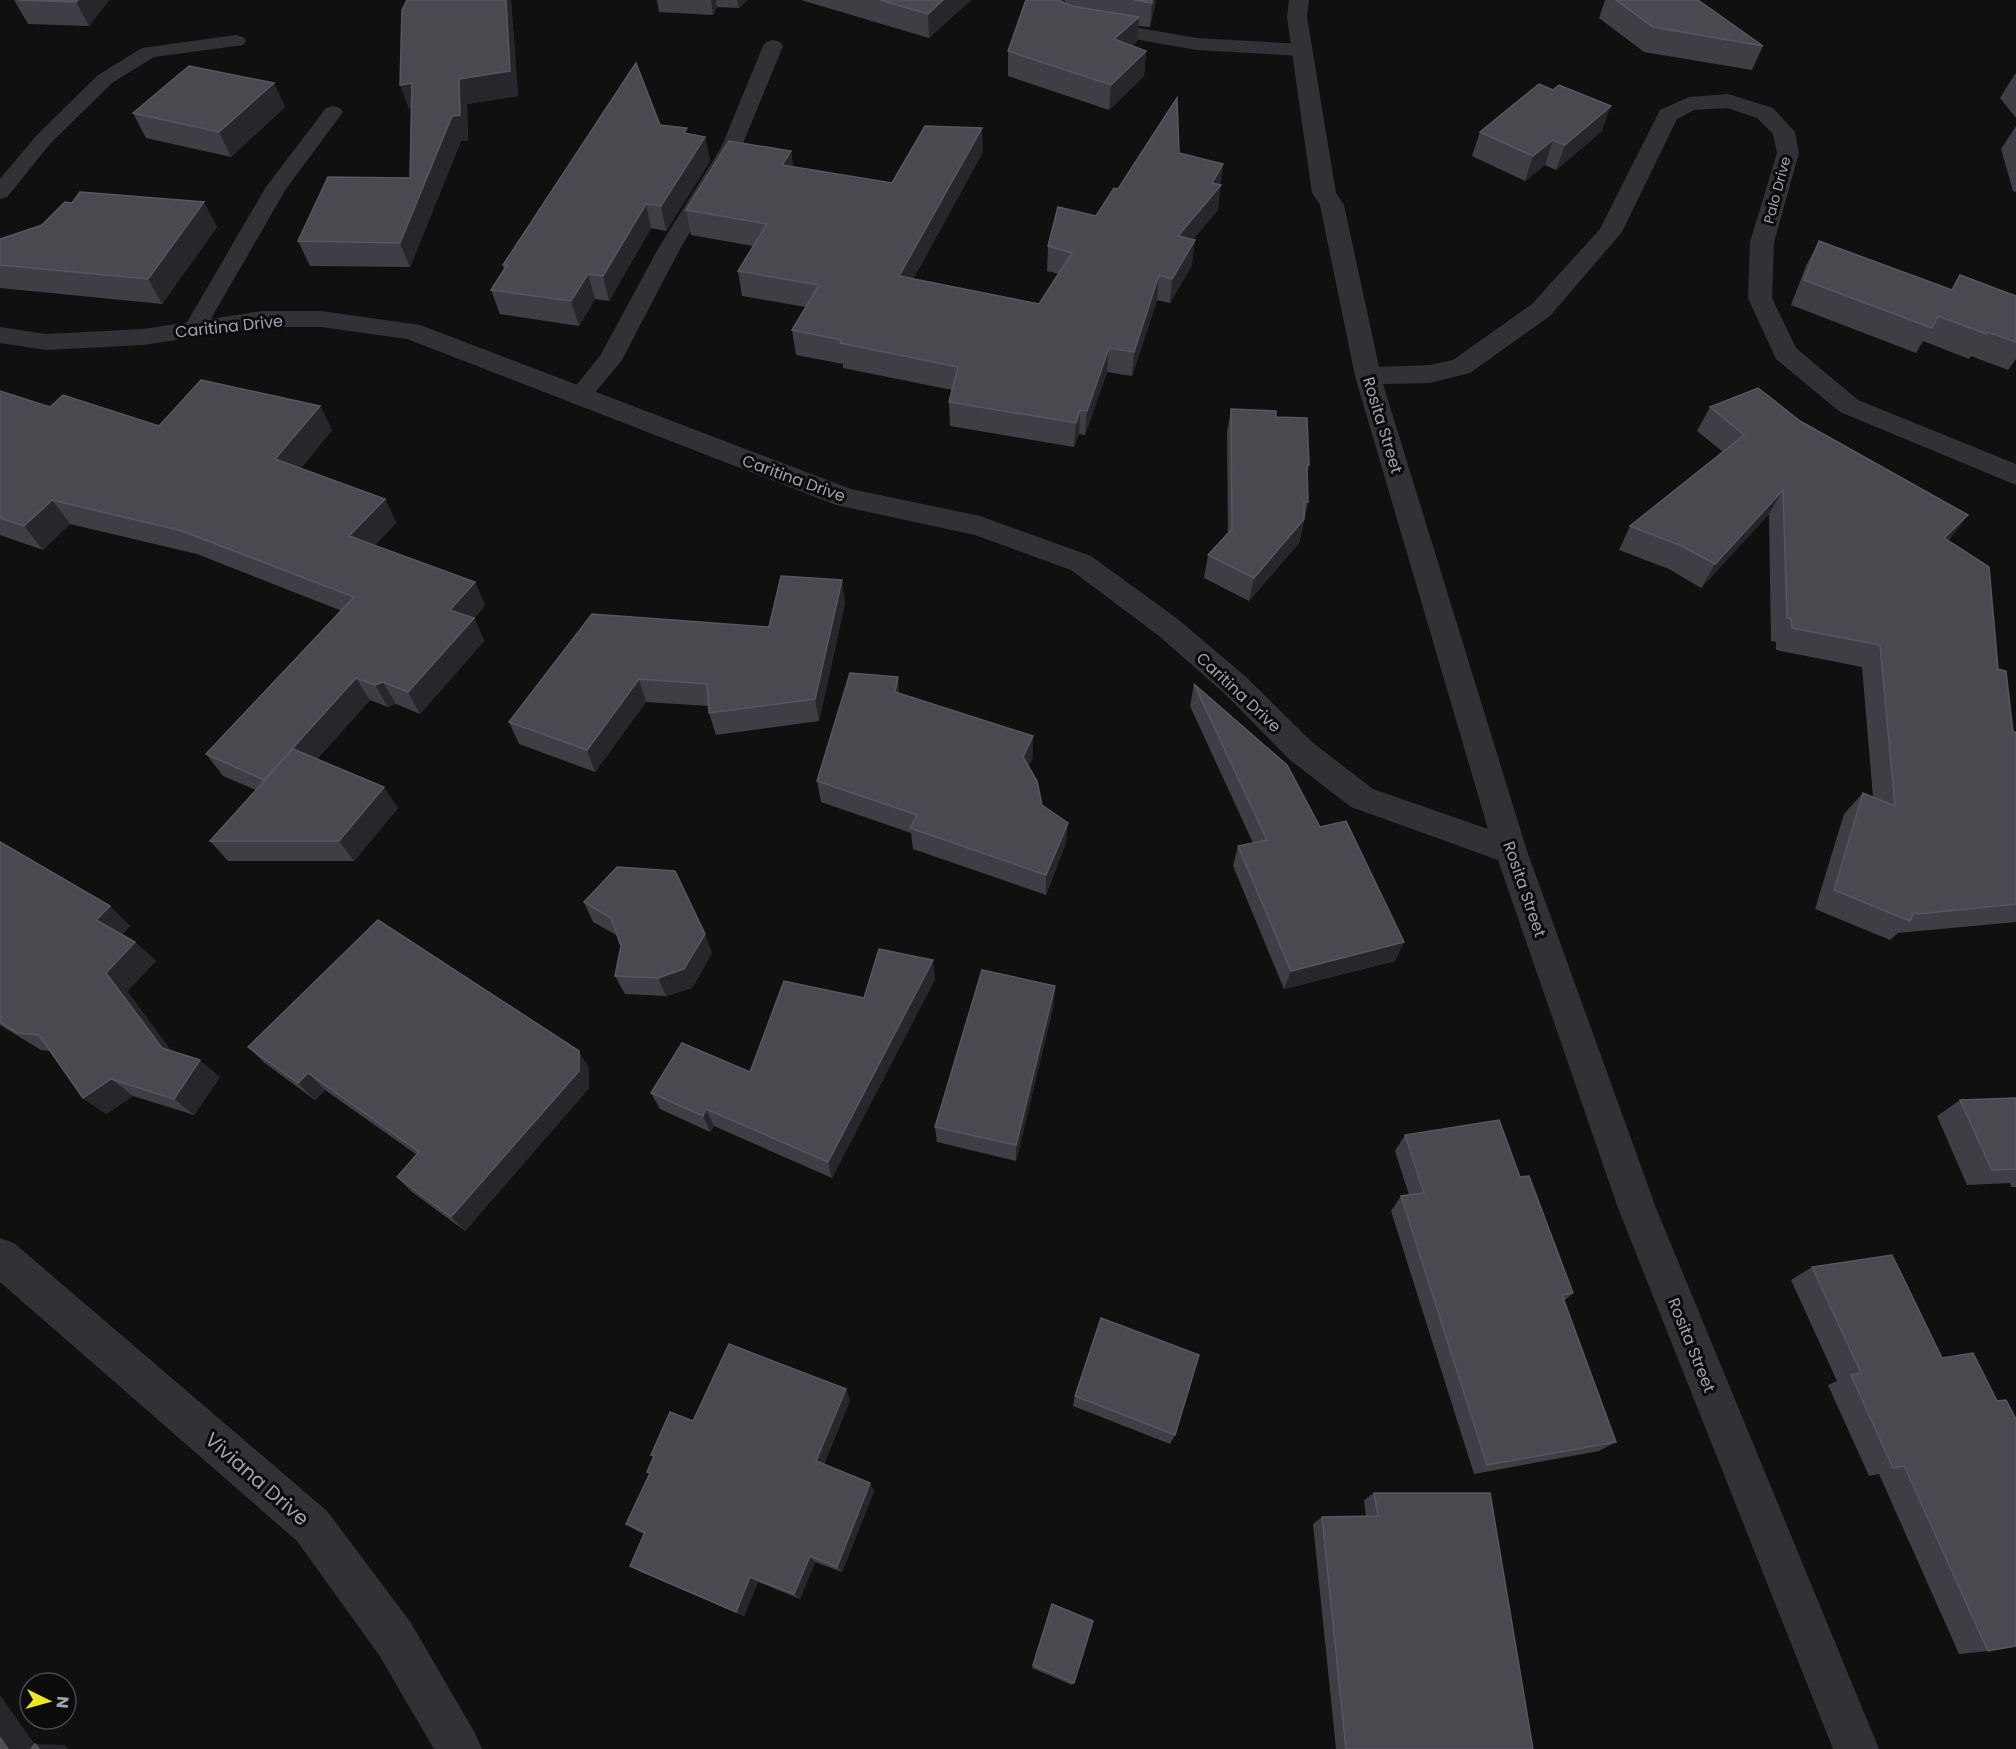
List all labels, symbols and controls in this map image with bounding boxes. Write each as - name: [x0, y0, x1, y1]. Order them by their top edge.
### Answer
- street label: Palo Drive: [1758, 154, 1796, 226]
- street label: Caritina Drive: [174, 309, 284, 344]
- street label: Rosita Street: [1357, 374, 1408, 476]
- street label: Caritina Drive: [739, 449, 849, 508]
- street label: Caritina Drive: [1191, 647, 1286, 738]
- street label: Rosita Street: [1497, 838, 1552, 940]
- street label: Rosita Street: [1662, 1295, 1721, 1396]
- street label: Viviana Drive: [199, 1426, 315, 1532]
- north arrow: [18, 1671, 78, 1731]
- text: N: [50, 1695, 74, 1709]

